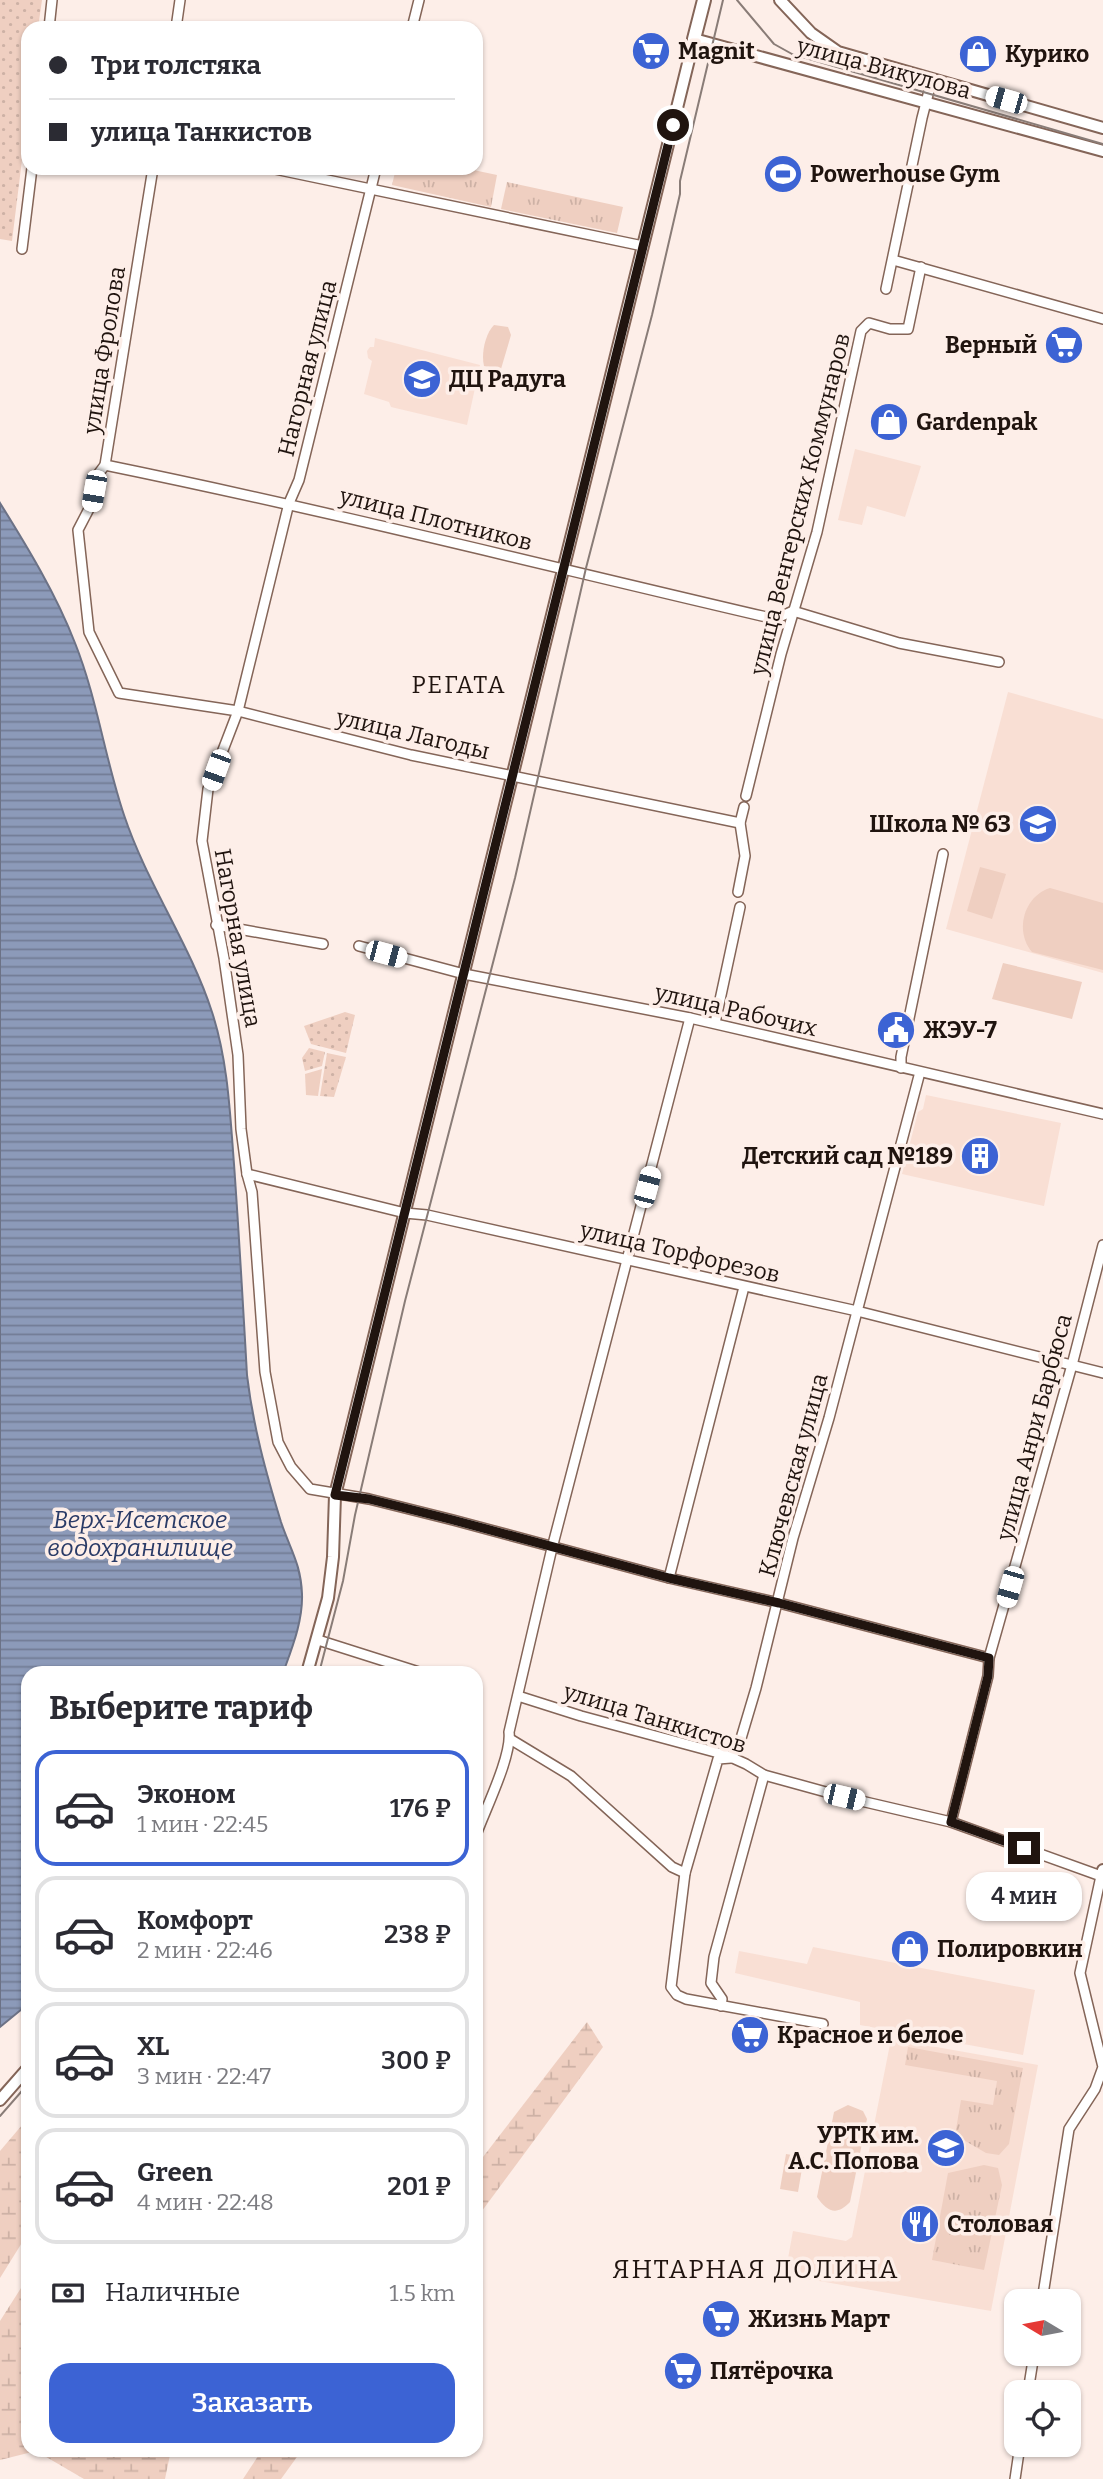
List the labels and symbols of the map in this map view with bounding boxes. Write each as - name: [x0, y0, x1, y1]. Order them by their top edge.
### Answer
- supermarket icon: Magnit: [630, 30, 672, 72]
- street label: улица Викулова: [793, 31, 974, 105]
- shop icon: Курико: [957, 33, 999, 75]
- place label: Magnit: [678, 37, 755, 65]
- place label: Курико: [1005, 40, 1089, 68]
- car: [983, 84, 1030, 116]
- route start: [657, 109, 689, 141]
- sports icon: Powerhouse Gym: [762, 153, 804, 195]
- place label: Powerhouse Gym: [810, 160, 1000, 188]
- street label: улица Фролова: [77, 264, 131, 437]
- street label: Нагорная улица: [272, 277, 343, 459]
- supermarket icon: Верный: [1043, 324, 1085, 366]
- street label: улица Венгерских Коммунаров: [744, 330, 856, 679]
- place label: Верный: [945, 331, 1037, 359]
- school or university icon: ДЦ Радуга: [401, 358, 443, 400]
- place label: ДЦ Радуга: [449, 365, 566, 393]
- shop icon: Gardenpak: [868, 401, 910, 443]
- place label: Gardenpak: [916, 408, 1038, 436]
- car: [81, 468, 108, 514]
- street label: улица Плотников: [336, 481, 535, 556]
- district label: РЕГАТА: [412, 671, 506, 699]
- street label: улица Лагоды: [333, 703, 492, 765]
- car: [199, 747, 234, 793]
- school or university icon: Школа № 63: [1017, 803, 1059, 845]
- place label: Школа № 63: [869, 810, 1011, 838]
- street label: Нагорная улица: [209, 847, 268, 1030]
- car: [363, 938, 410, 970]
- street label: улица Рабочих: [651, 978, 820, 1042]
- public building icon: ЖЭУ-7: [875, 1009, 917, 1051]
- place label: ЖЭУ-7: [923, 1016, 998, 1044]
- building icon: Детский сад №189: [959, 1135, 1001, 1177]
- place label: Детский сад №189: [742, 1142, 953, 1170]
- car: [632, 1164, 663, 1210]
- street label: улица Торфорезов: [576, 1215, 783, 1289]
- street label: улица Анри Барбюса: [990, 1310, 1078, 1544]
- street label: Ключевская улица: [752, 1370, 834, 1580]
- water label: Верх-Исетское водохранилище: [47, 1506, 233, 1562]
- car: [995, 1564, 1026, 1610]
- street label: улица Танкистов: [559, 1677, 750, 1759]
- car: [822, 1782, 867, 1812]
- route end: [1008, 1832, 1040, 1864]
- callout: 4 мин: [966, 1872, 1082, 1922]
- shop icon: Полировкин: [889, 1928, 931, 1970]
- place label: Полировкин: [937, 1935, 1083, 1963]
- supermarket icon: Красное и белое: [729, 2014, 771, 2056]
- place label: Красное и белое: [777, 2021, 963, 2049]
- place label: УРТК им. А.С. Попова: [788, 2121, 919, 2175]
- school or university icon: УРТК им. А.С. Попова: [925, 2127, 967, 2169]
- restaurant icon: Столовая: [899, 2203, 941, 2245]
- place label: Столовая: [947, 2210, 1053, 2238]
- district label: ЯНТАРНАЯ ДОЛИНА: [613, 2254, 899, 2285]
- north arrow: [1004, 2289, 1082, 2366]
- supermarket icon: Жизнь Март: [700, 2298, 742, 2340]
- place label: Жизнь Март: [748, 2305, 890, 2333]
- supermarket icon: Пятёрочка: [662, 2350, 704, 2392]
- place label: Пятёрочка: [710, 2357, 833, 2385]

